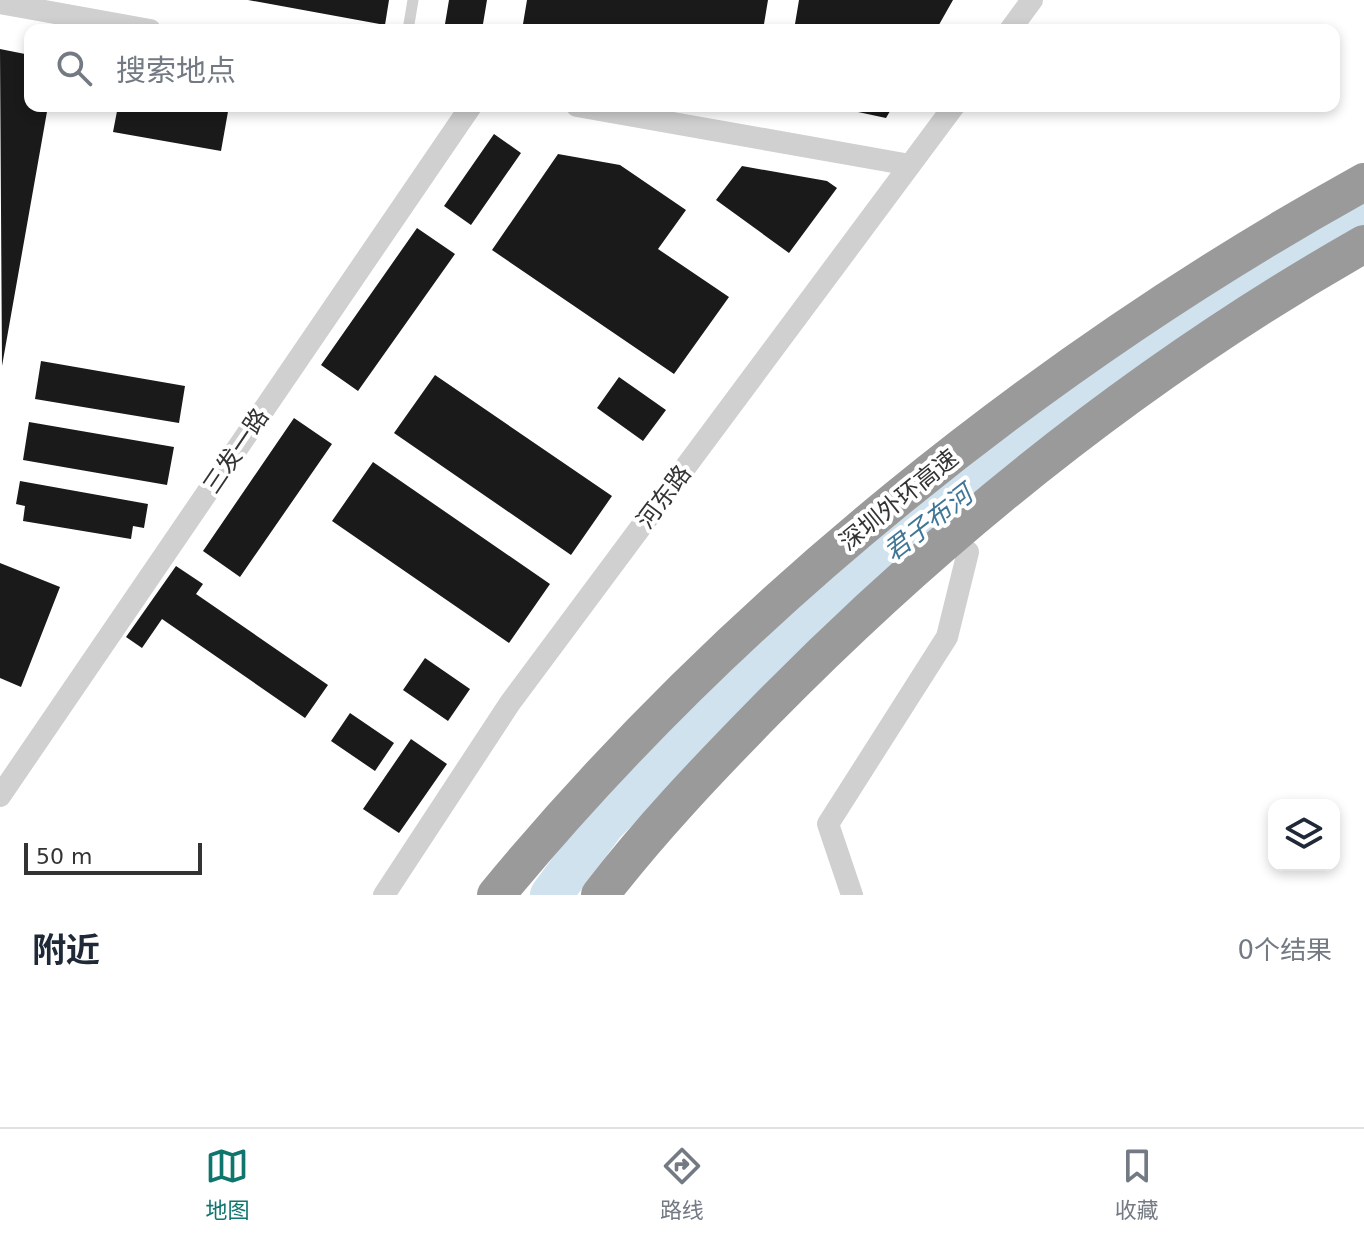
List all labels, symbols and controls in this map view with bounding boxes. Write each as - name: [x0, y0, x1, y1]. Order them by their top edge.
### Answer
- search box: [24, 24, 1340, 112]
- icon: search: [52, 46, 96, 90]
- text: 搜索地点: [116, 53, 236, 88]
- street label: 三发一路: [198, 403, 274, 499]
- street label: 深圳外环高速: [834, 444, 964, 556]
- street label: 河东路: [631, 460, 697, 534]
- water label: 君子布河: [878, 476, 982, 567]
- map controls: [1268, 799, 1340, 871]
- button: layers: [1268, 799, 1340, 871]
- scale bar: [24, 839, 202, 875]
- text: 50 m: [36, 844, 92, 869]
- text: 附近: [32, 930, 100, 970]
- text: 0个结果: [1237, 935, 1332, 965]
- tab: 地图: [205, 1144, 249, 1224]
- tab: 路线: [660, 1144, 704, 1224]
- tab: 收藏: [1115, 1144, 1159, 1224]

